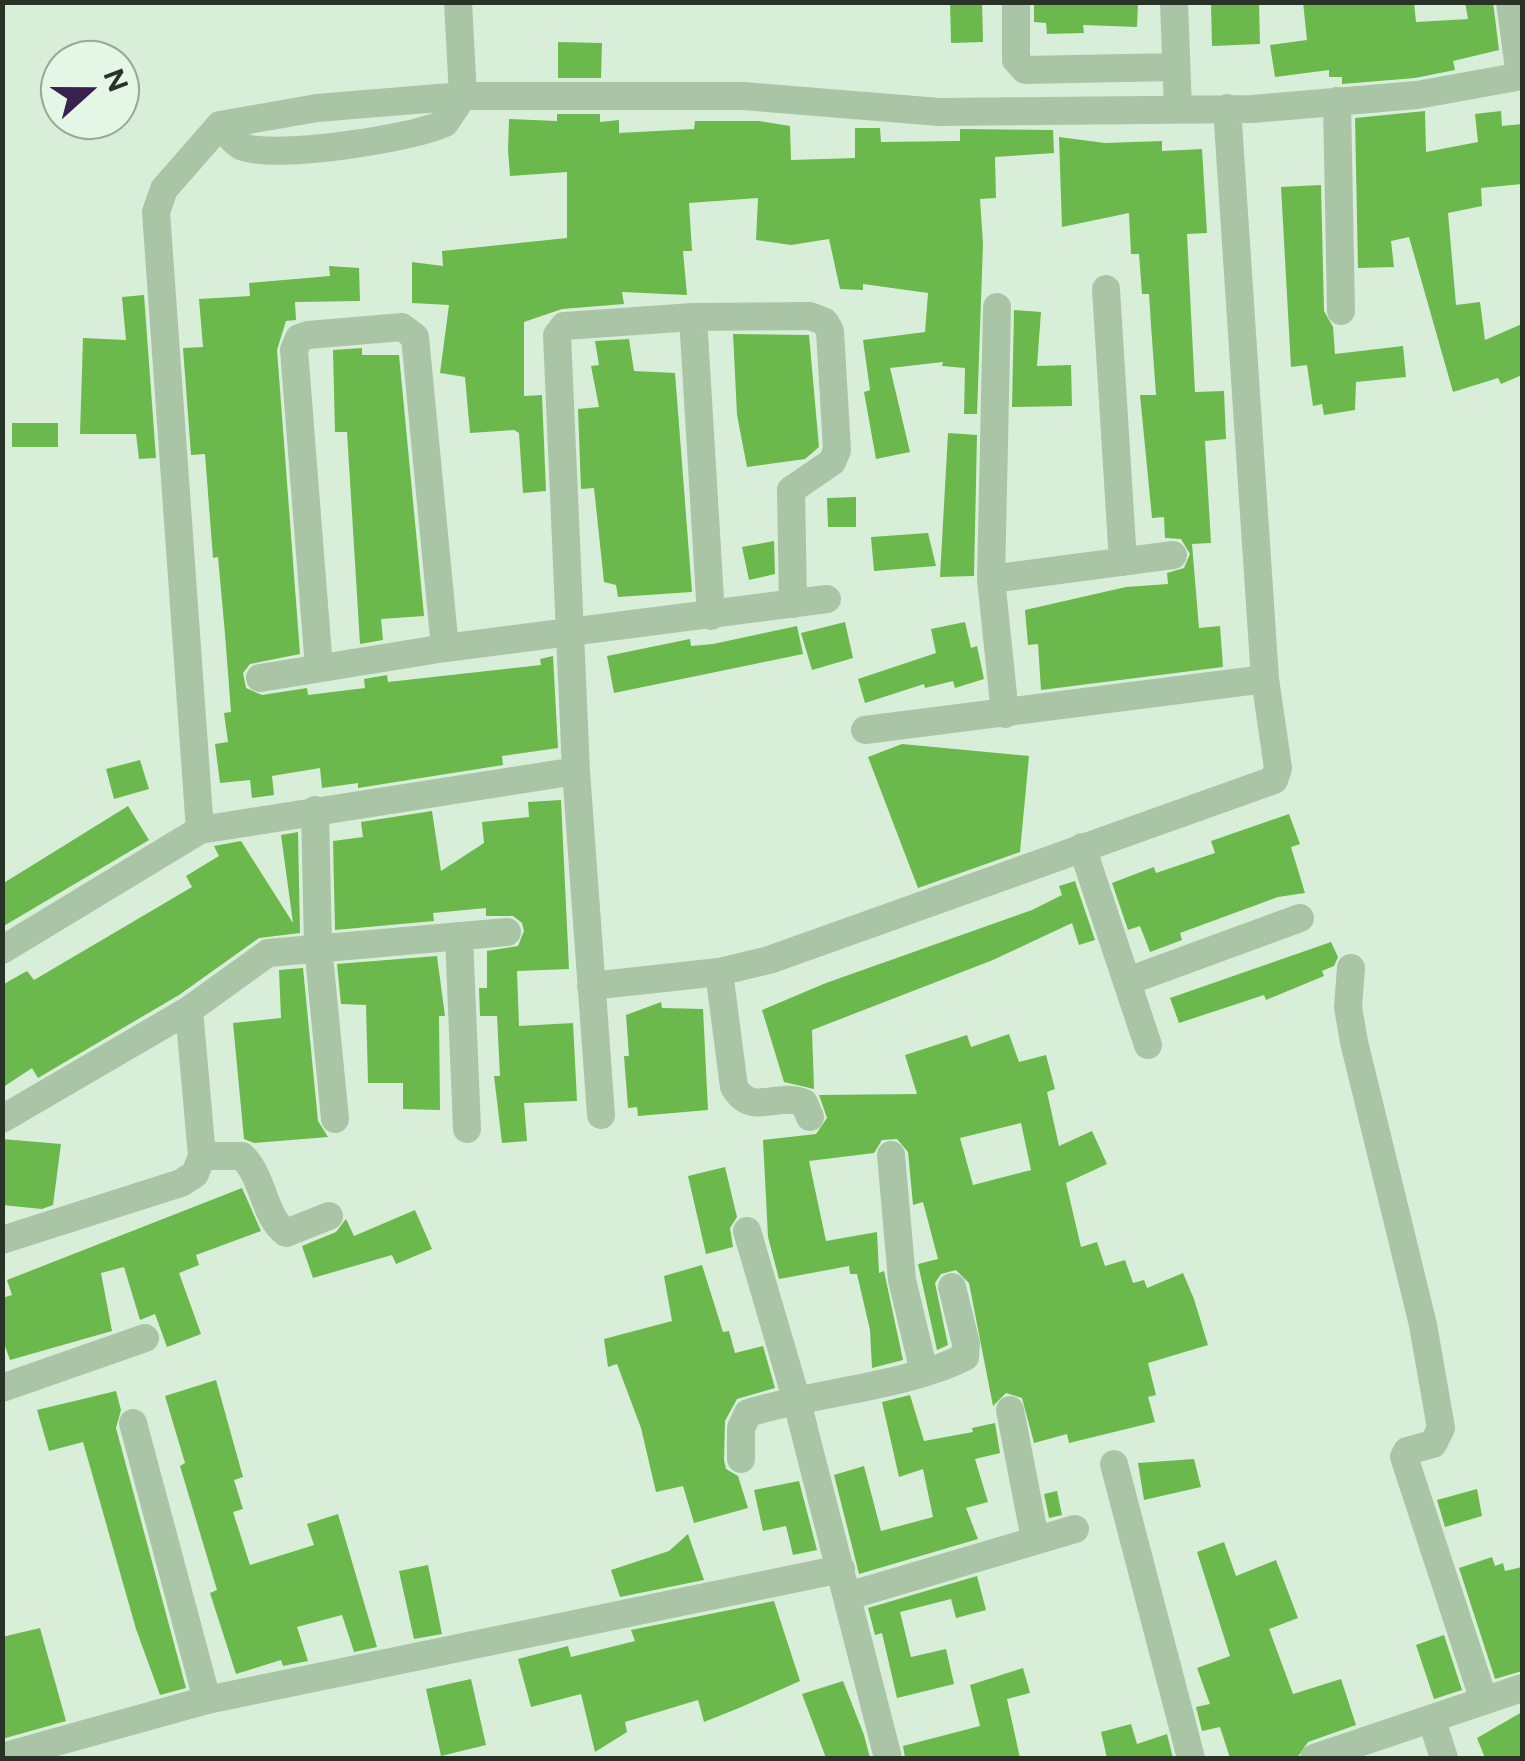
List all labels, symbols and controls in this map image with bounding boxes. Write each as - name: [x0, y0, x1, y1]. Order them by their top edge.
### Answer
- north arrow: [40, 40, 140, 140]
- text: N: [96, 64, 136, 96]

